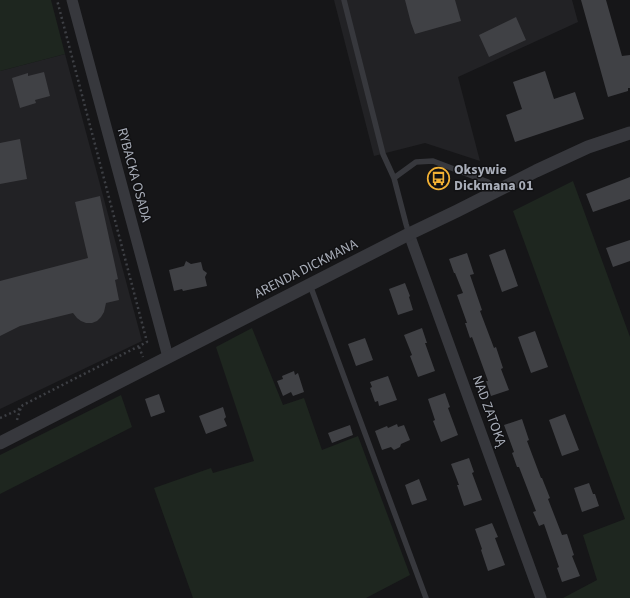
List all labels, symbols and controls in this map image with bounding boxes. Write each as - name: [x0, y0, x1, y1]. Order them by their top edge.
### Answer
- street label: RYBACKA OSADA: [112, 126, 156, 225]
- place label: Oksywie Dickmana 01: [454, 160, 533, 196]
- bus stop icon: Oksywie Dickmana 01: [426, 165, 452, 191]
- street label: ARENDA DICKMANA: [251, 234, 362, 304]
- street label: NAD ZATOKĄ: [467, 373, 512, 451]

